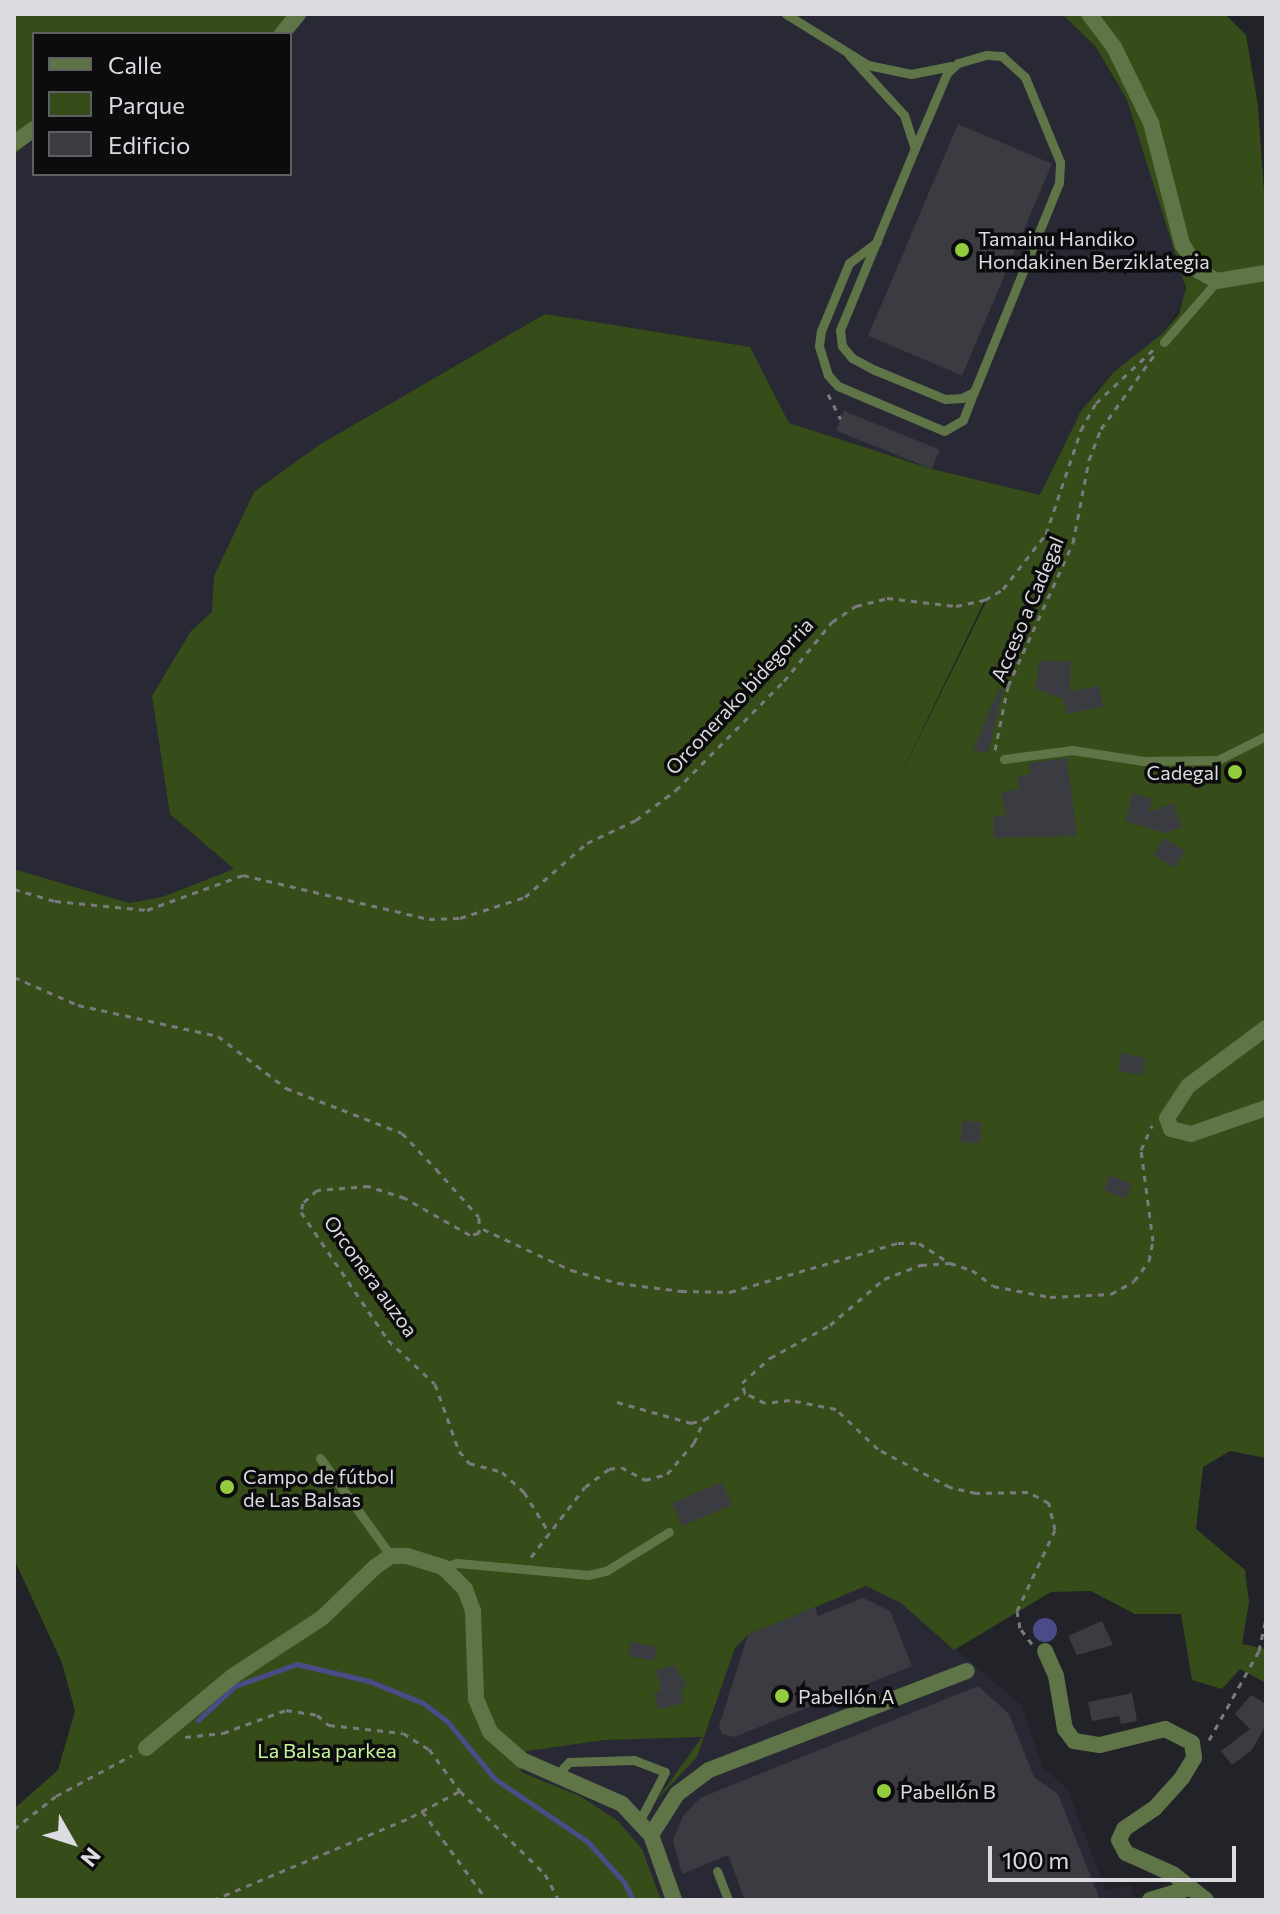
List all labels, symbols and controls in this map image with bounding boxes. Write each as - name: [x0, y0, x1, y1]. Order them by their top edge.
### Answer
- legend: [32, 32, 292, 176]
- text: Calle: [108, 50, 162, 79]
- text: Parque: [108, 90, 185, 119]
- text: Edificio: [108, 130, 190, 159]
- place label: Tamainu Handiko Hondakinen Berziklategia: [978, 226, 1210, 273]
- marker: Tamainu Handiko Hondakinen Berziklategia: [953, 241, 971, 259]
- street label: Acceso a Cadegal: [986, 533, 1068, 685]
- street label: Orconerako bidegorria: [660, 613, 818, 779]
- place label: Cadegal: [1147, 760, 1219, 784]
- marker: Cadegal: [1226, 763, 1244, 781]
- street label: Orconera auzoa: [319, 1211, 423, 1341]
- place label: Campo de fútbol de Las Balsas: [243, 1464, 394, 1511]
- marker: Campo de fútbol de Las Balsas: [218, 1478, 236, 1496]
- place label: Pabellón A: [798, 1684, 895, 1708]
- marker: Pabellón A: [773, 1687, 791, 1705]
- park label: La Balsa parkea: [257, 1738, 397, 1762]
- place label: Pabellón B: [900, 1779, 996, 1803]
- marker: Pabellón B: [875, 1782, 893, 1800]
- north arrow: [32, 1802, 112, 1882]
- scale bar: [992, 1830, 1240, 1880]
- text: N: [75, 1843, 107, 1872]
- text: 100 m: [1002, 1845, 1069, 1874]

